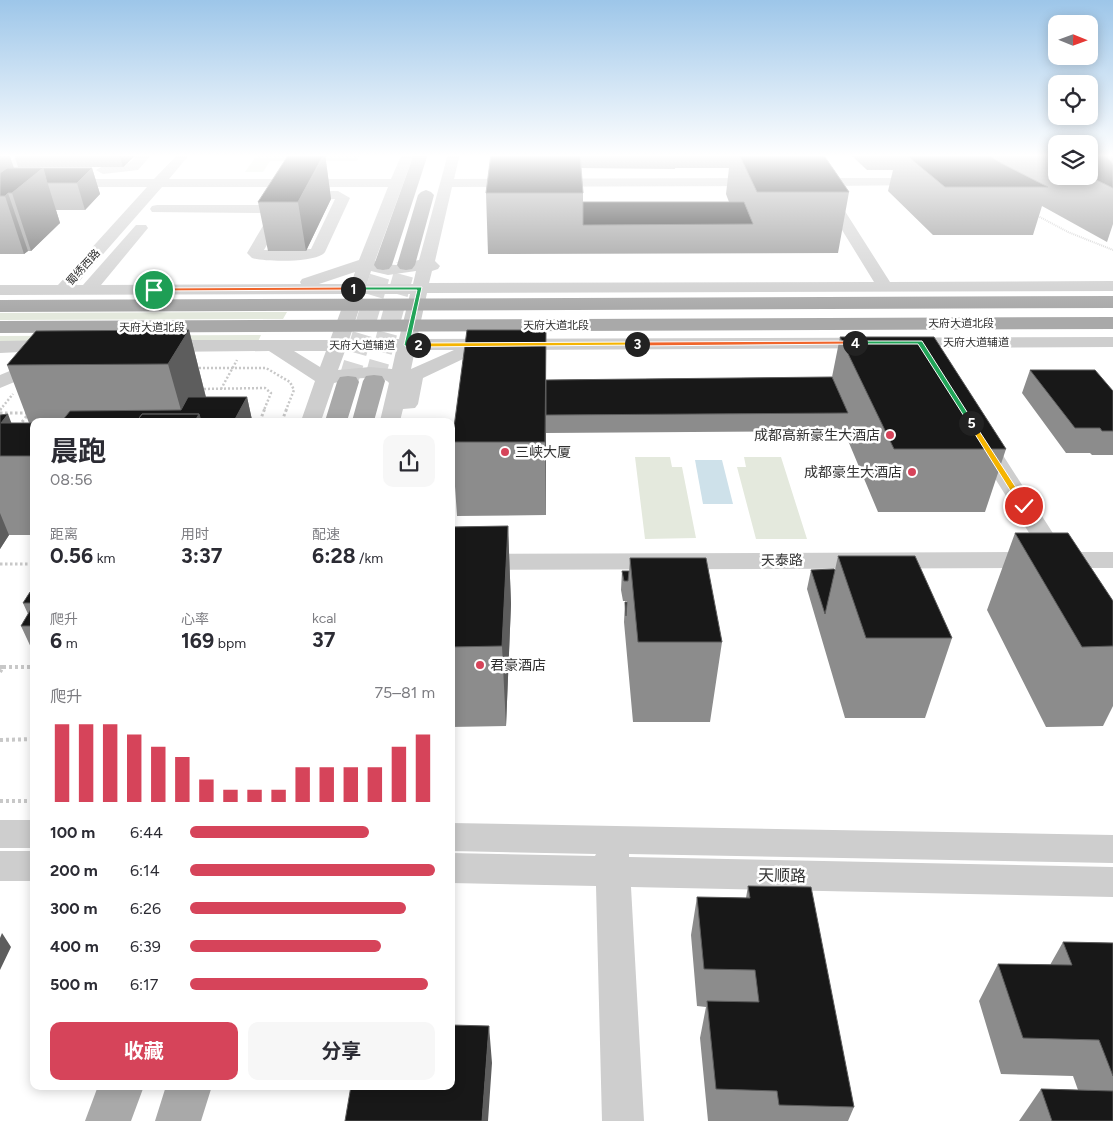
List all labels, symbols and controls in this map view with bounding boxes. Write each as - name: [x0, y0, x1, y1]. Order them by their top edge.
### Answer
- north arrow: [1048, 15, 1098, 65]
- map controls: [1048, 15, 1098, 185]
- button: locate: [1048, 75, 1098, 125]
- button: layers: [1048, 135, 1098, 185]
- street label: 蜀绣西路: [64, 247, 103, 288]
- pin: [133, 269, 175, 311]
- icon: arrive: [140, 276, 168, 304]
- pin: 1: [340, 276, 366, 302]
- text: 1: [351, 281, 356, 298]
- street label: 天府大道北段: [928, 317, 994, 330]
- street label: 天府大道北段: [523, 319, 589, 332]
- street label: 天府大道北段: [119, 321, 185, 334]
- pin: 4: [842, 330, 868, 356]
- pin: 2: [406, 332, 430, 358]
- pin: 3: [624, 332, 650, 356]
- text: 4: [851, 335, 860, 352]
- text: 3: [634, 336, 641, 353]
- street label: 天府大道辅道: [943, 336, 1009, 349]
- text: 2: [414, 337, 423, 354]
- street label: 天府大道辅道: [329, 339, 395, 352]
- pin: 5: [958, 410, 984, 436]
- text: 5: [967, 415, 976, 432]
- place label: 成都高新豪生大酒店: [754, 427, 880, 444]
- marker: 成都高新豪生大酒店: [884, 429, 896, 441]
- text: 晨跑: [50, 434, 106, 468]
- button: share: [383, 435, 435, 487]
- place label: 三峡大厦: [515, 444, 571, 461]
- marker: 三峡大厦: [499, 446, 511, 458]
- place label: 成都豪生大酒店: [804, 464, 902, 481]
- marker: 成都豪生大酒店: [906, 466, 918, 478]
- text: 08:56: [50, 470, 92, 489]
- pin: [1003, 485, 1045, 527]
- icon: check: [1010, 492, 1038, 520]
- text: 距离: [50, 526, 78, 543]
- text: 用时: [181, 526, 209, 543]
- text: 配速: [312, 526, 340, 543]
- text: 0.56: [50, 543, 93, 568]
- text: 3:37: [181, 543, 222, 568]
- text: 6:28: [312, 543, 356, 568]
- text: km: [93, 550, 115, 567]
- text: /km: [356, 550, 383, 567]
- street label: 天泰路: [761, 552, 803, 569]
- text: kcal: [312, 610, 336, 627]
- text: 爬升: [50, 611, 78, 628]
- text: 心率: [181, 611, 209, 628]
- text: 37: [312, 627, 335, 652]
- text: 6: [50, 628, 62, 653]
- text: 169: [181, 628, 214, 653]
- text: m: [62, 635, 78, 652]
- text: bpm: [214, 635, 246, 652]
- place label: 君豪酒店: [490, 657, 546, 674]
- marker: 君豪酒店: [474, 659, 486, 671]
- text: 75–81 m: [374, 683, 435, 702]
- text: 爬升: [50, 687, 82, 706]
- text: 100 m: [50, 823, 95, 842]
- text: 6:44: [130, 823, 163, 842]
- text: 200 m: [50, 861, 98, 880]
- text: 6:14: [130, 861, 160, 880]
- street label: 天顺路: [758, 866, 806, 885]
- text: 300 m: [50, 899, 97, 918]
- text: 6:26: [130, 899, 161, 918]
- text: 400 m: [50, 937, 99, 956]
- text: 6:39: [130, 937, 161, 956]
- text: 500 m: [50, 975, 98, 994]
- text: 6:17: [130, 975, 158, 994]
- button: 收藏: [50, 1022, 238, 1080]
- button: 分享: [248, 1022, 435, 1080]

